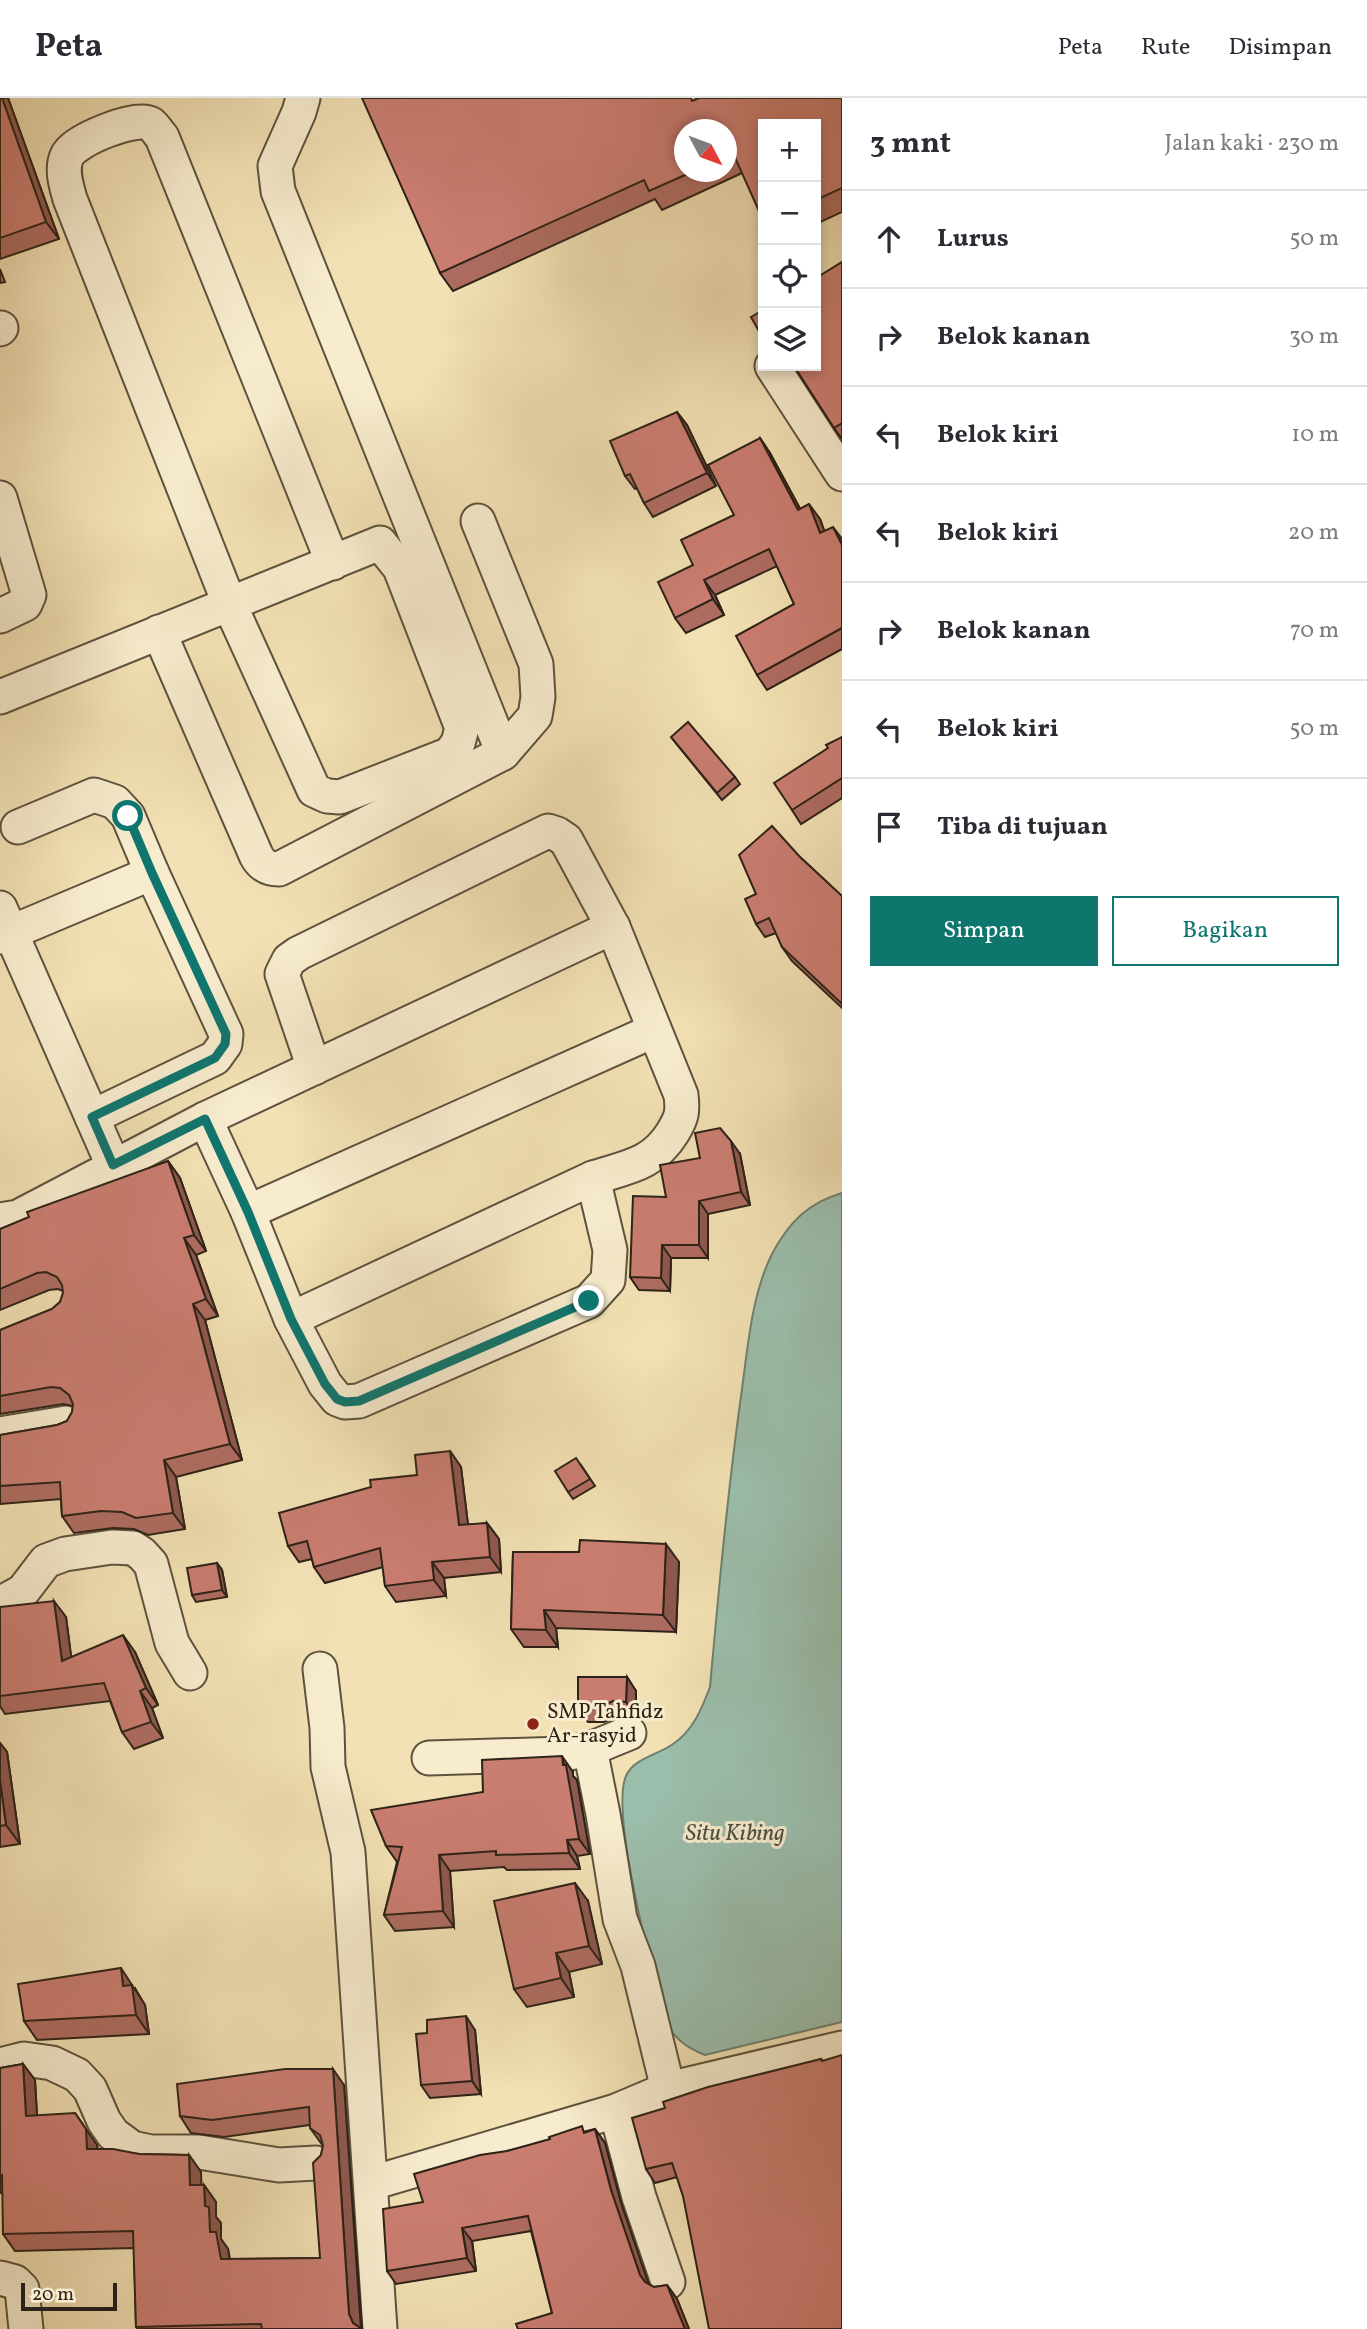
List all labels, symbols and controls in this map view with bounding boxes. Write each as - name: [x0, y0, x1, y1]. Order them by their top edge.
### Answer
- text: Peta: [35, 25, 103, 71]
- text: Peta: [1058, 31, 1103, 65]
- text: Rute: [1141, 31, 1190, 65]
- text: Disimpan: [1228, 31, 1332, 65]
- north arrow: [674, 119, 737, 182]
- map controls: [758, 119, 821, 371]
- button: +: [758, 119, 821, 182]
- text: 3 mnt: [870, 123, 951, 165]
- text: Jalan kaki · 230 m: [1164, 128, 1339, 160]
- button: −: [758, 182, 821, 245]
- icon: ahead: [870, 220, 908, 258]
- text: Lurus: [937, 221, 1009, 257]
- text: 50 m: [1290, 223, 1339, 255]
- button: locate: [758, 245, 821, 308]
- button: layers: [758, 308, 821, 371]
- icon: right: [870, 318, 908, 356]
- text: Belok kanan: [937, 319, 1091, 355]
- text: 30 m: [1289, 321, 1339, 353]
- icon: left: [870, 416, 908, 454]
- text: Belok kiri: [937, 417, 1059, 453]
- text: 10 m: [1291, 419, 1339, 451]
- icon: left: [870, 514, 908, 552]
- text: Belok kiri: [937, 515, 1059, 551]
- text: 20 m: [1288, 517, 1339, 549]
- icon: right: [870, 612, 908, 650]
- text: Belok kanan: [937, 613, 1091, 649]
- text: 70 m: [1290, 615, 1339, 647]
- icon: left: [870, 710, 908, 748]
- text: Belok kiri: [937, 711, 1059, 747]
- text: 50 m: [1290, 713, 1339, 745]
- route start: [112, 800, 143, 831]
- icon: arrive: [870, 808, 908, 846]
- text: Tiba di tujuan: [937, 809, 1108, 845]
- button: Simpan: [870, 896, 1098, 966]
- button: Bagikan: [1112, 896, 1339, 966]
- route end: [573, 1285, 604, 1316]
- place label: SMP Tahfidz Ar-rasyid: [547, 1698, 663, 1751]
- marker: SMP Tahfidz Ar-rasyid: [525, 1716, 541, 1732]
- water label: Situ Kibing: [686, 1818, 784, 1850]
- scale bar: [21, 2280, 117, 2312]
- text: 20 m: [32, 2282, 74, 2308]

